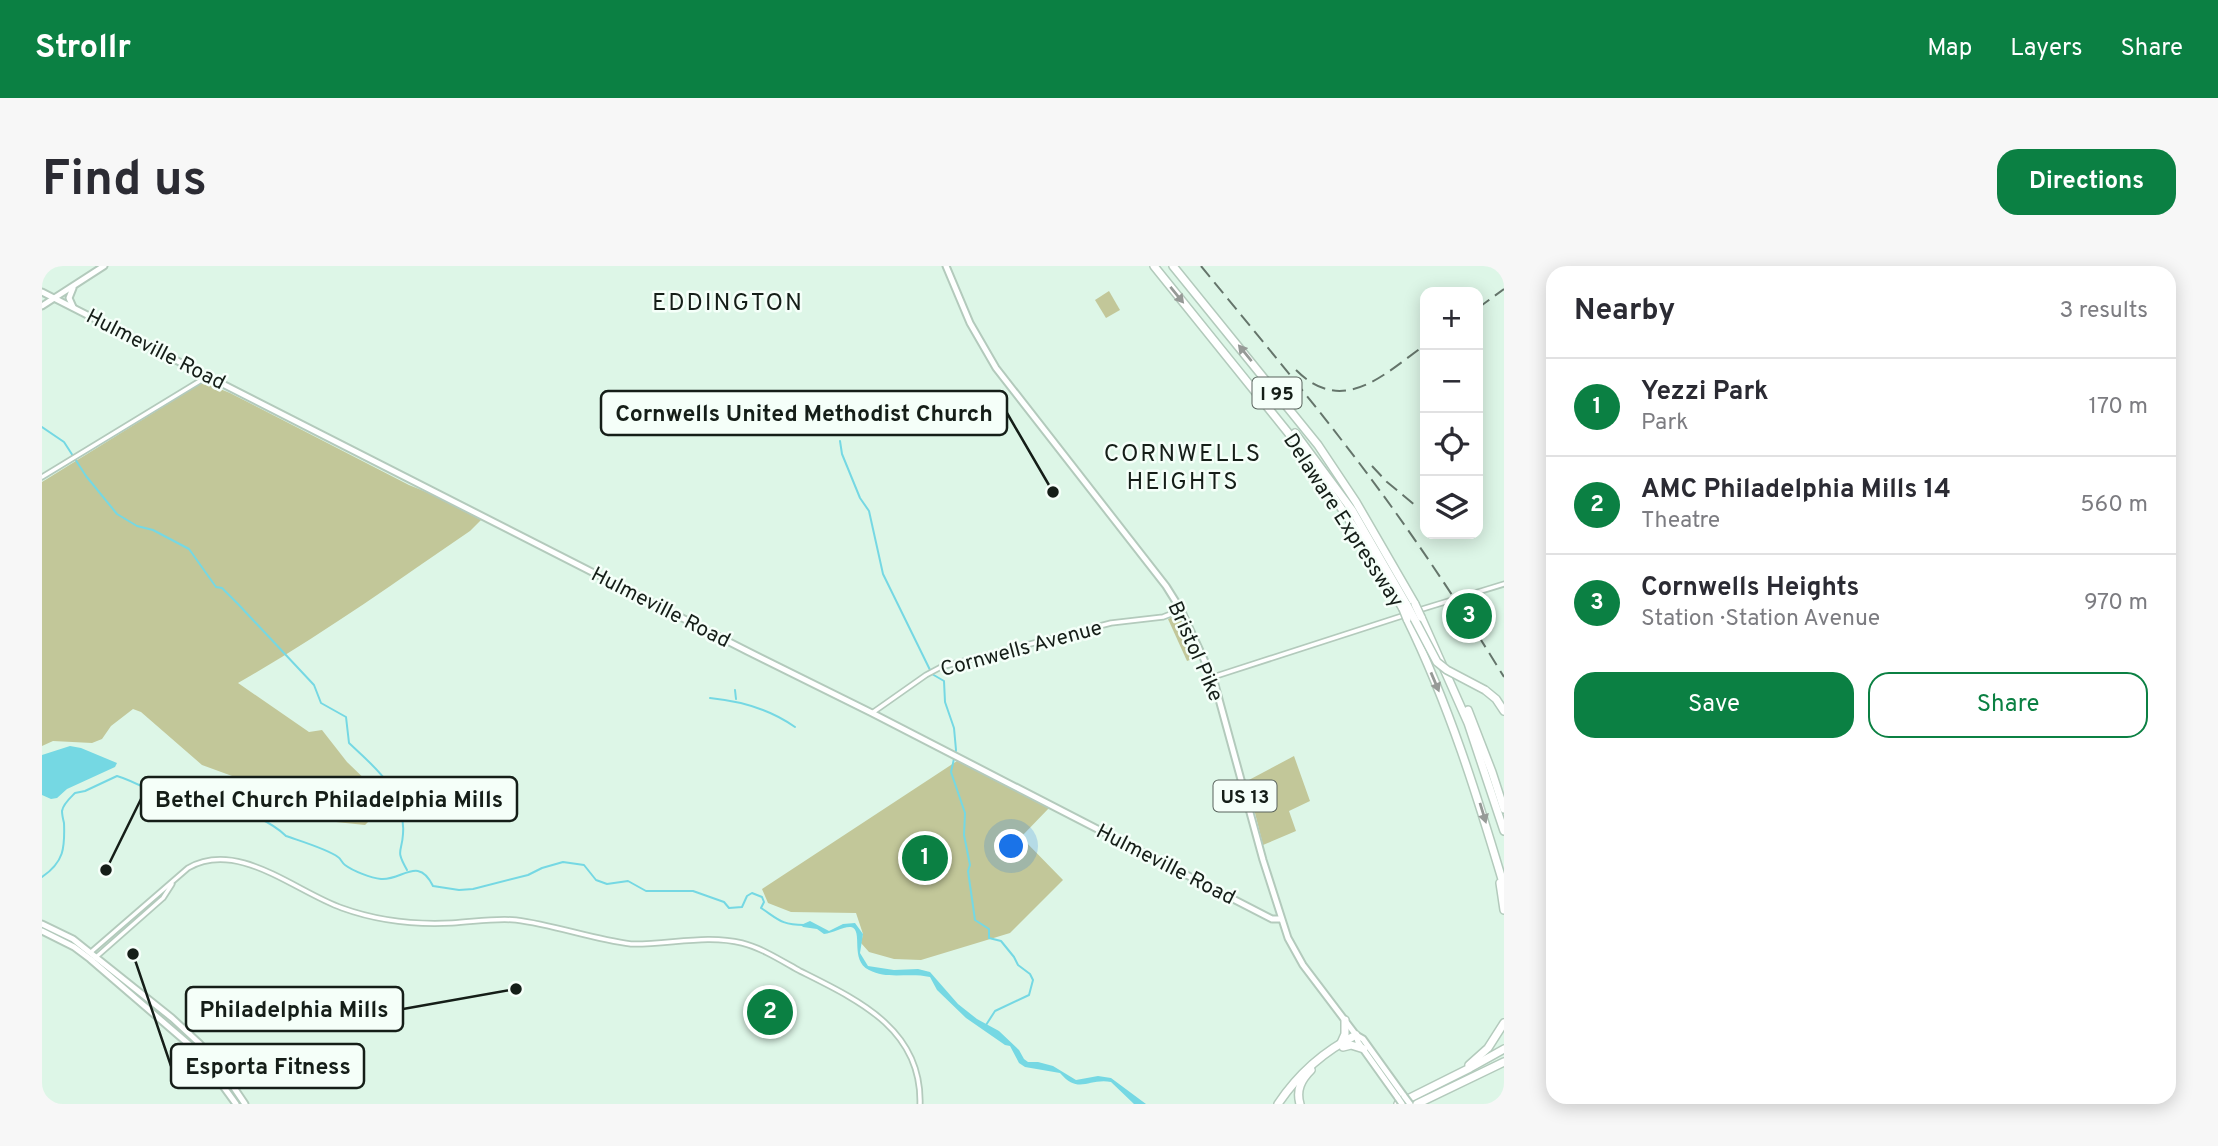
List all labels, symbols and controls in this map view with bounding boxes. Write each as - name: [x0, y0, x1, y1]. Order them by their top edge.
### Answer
- text: Strollr: [35, 28, 131, 70]
- text: Map: [1927, 34, 1972, 64]
- text: Layers: [2010, 34, 2082, 64]
- text: Share: [2120, 34, 2183, 64]
- button: Directions: [1997, 149, 2176, 215]
- text: Find us: [42, 151, 207, 213]
- one-way arrow: [1170, 285, 1185, 303]
- map controls: [1420, 287, 1483, 539]
- button: +: [1420, 287, 1483, 350]
- district label: EDDINGTON: [652, 289, 804, 319]
- text: Nearby: [1574, 293, 1675, 330]
- text: 3 results: [2059, 297, 2148, 326]
- street label: Hulmeville Road: [81, 304, 230, 397]
- one-way arrow: [1238, 344, 1253, 361]
- button: −: [1420, 350, 1483, 413]
- text: Yezzi Park: [1641, 376, 1769, 409]
- road number: I 95: [1252, 377, 1302, 408]
- callout: Cornwells United Methodist Church: [601, 391, 1007, 435]
- text: 1: [1592, 393, 1602, 422]
- text: 170 m: [2089, 393, 2148, 422]
- text: Cornwells United Methodist Church: [615, 401, 993, 430]
- text: Park: [1641, 409, 1688, 438]
- button: locate: [1420, 413, 1483, 476]
- street label: Delaware Expressway: [1276, 429, 1409, 613]
- district label: CORNWELLS HEIGHTS: [1104, 440, 1262, 498]
- text: AMC Philadelphia Mills 14: [1641, 474, 1951, 507]
- button: layers: [1420, 476, 1483, 539]
- text: 2: [1590, 491, 1604, 520]
- text: 560 m: [2080, 491, 2148, 520]
- text: Theatre: [1641, 507, 1720, 536]
- street label: Hulmeville Road: [586, 562, 735, 655]
- text: Cornwells Heights: [1641, 572, 1859, 605]
- text: 3: [1590, 589, 1604, 618]
- text: 970 m: [2084, 589, 2148, 618]
- pin: 3: [1446, 590, 1492, 642]
- street label: Bristol Pike: [1161, 597, 1229, 706]
- text: Station · Station Avenue: [1641, 605, 1880, 634]
- street label: Cornwells Avenue: [938, 615, 1105, 684]
- one-way arrow: [1430, 671, 1441, 692]
- button: Save: [1574, 672, 1854, 738]
- button: Share: [1868, 672, 2148, 738]
- callout: Bethel Church Philadelphia Mills: [141, 777, 517, 821]
- road number: US 13: [1214, 780, 1276, 811]
- text: Bethel Church Philadelphia Mills: [155, 787, 503, 816]
- one-way arrow: [1478, 802, 1488, 823]
- street label: Hulmeville Road: [1091, 819, 1240, 912]
- your location: [994, 829, 1028, 863]
- pin: 1: [902, 832, 948, 884]
- pin: 2: [747, 986, 793, 1038]
- callout: Philadelphia Mills: [186, 987, 403, 1031]
- text: Philadelphia Mills: [199, 997, 389, 1026]
- callout: Esporta Fitness: [171, 1044, 364, 1088]
- text: Esporta Fitness: [185, 1054, 351, 1083]

